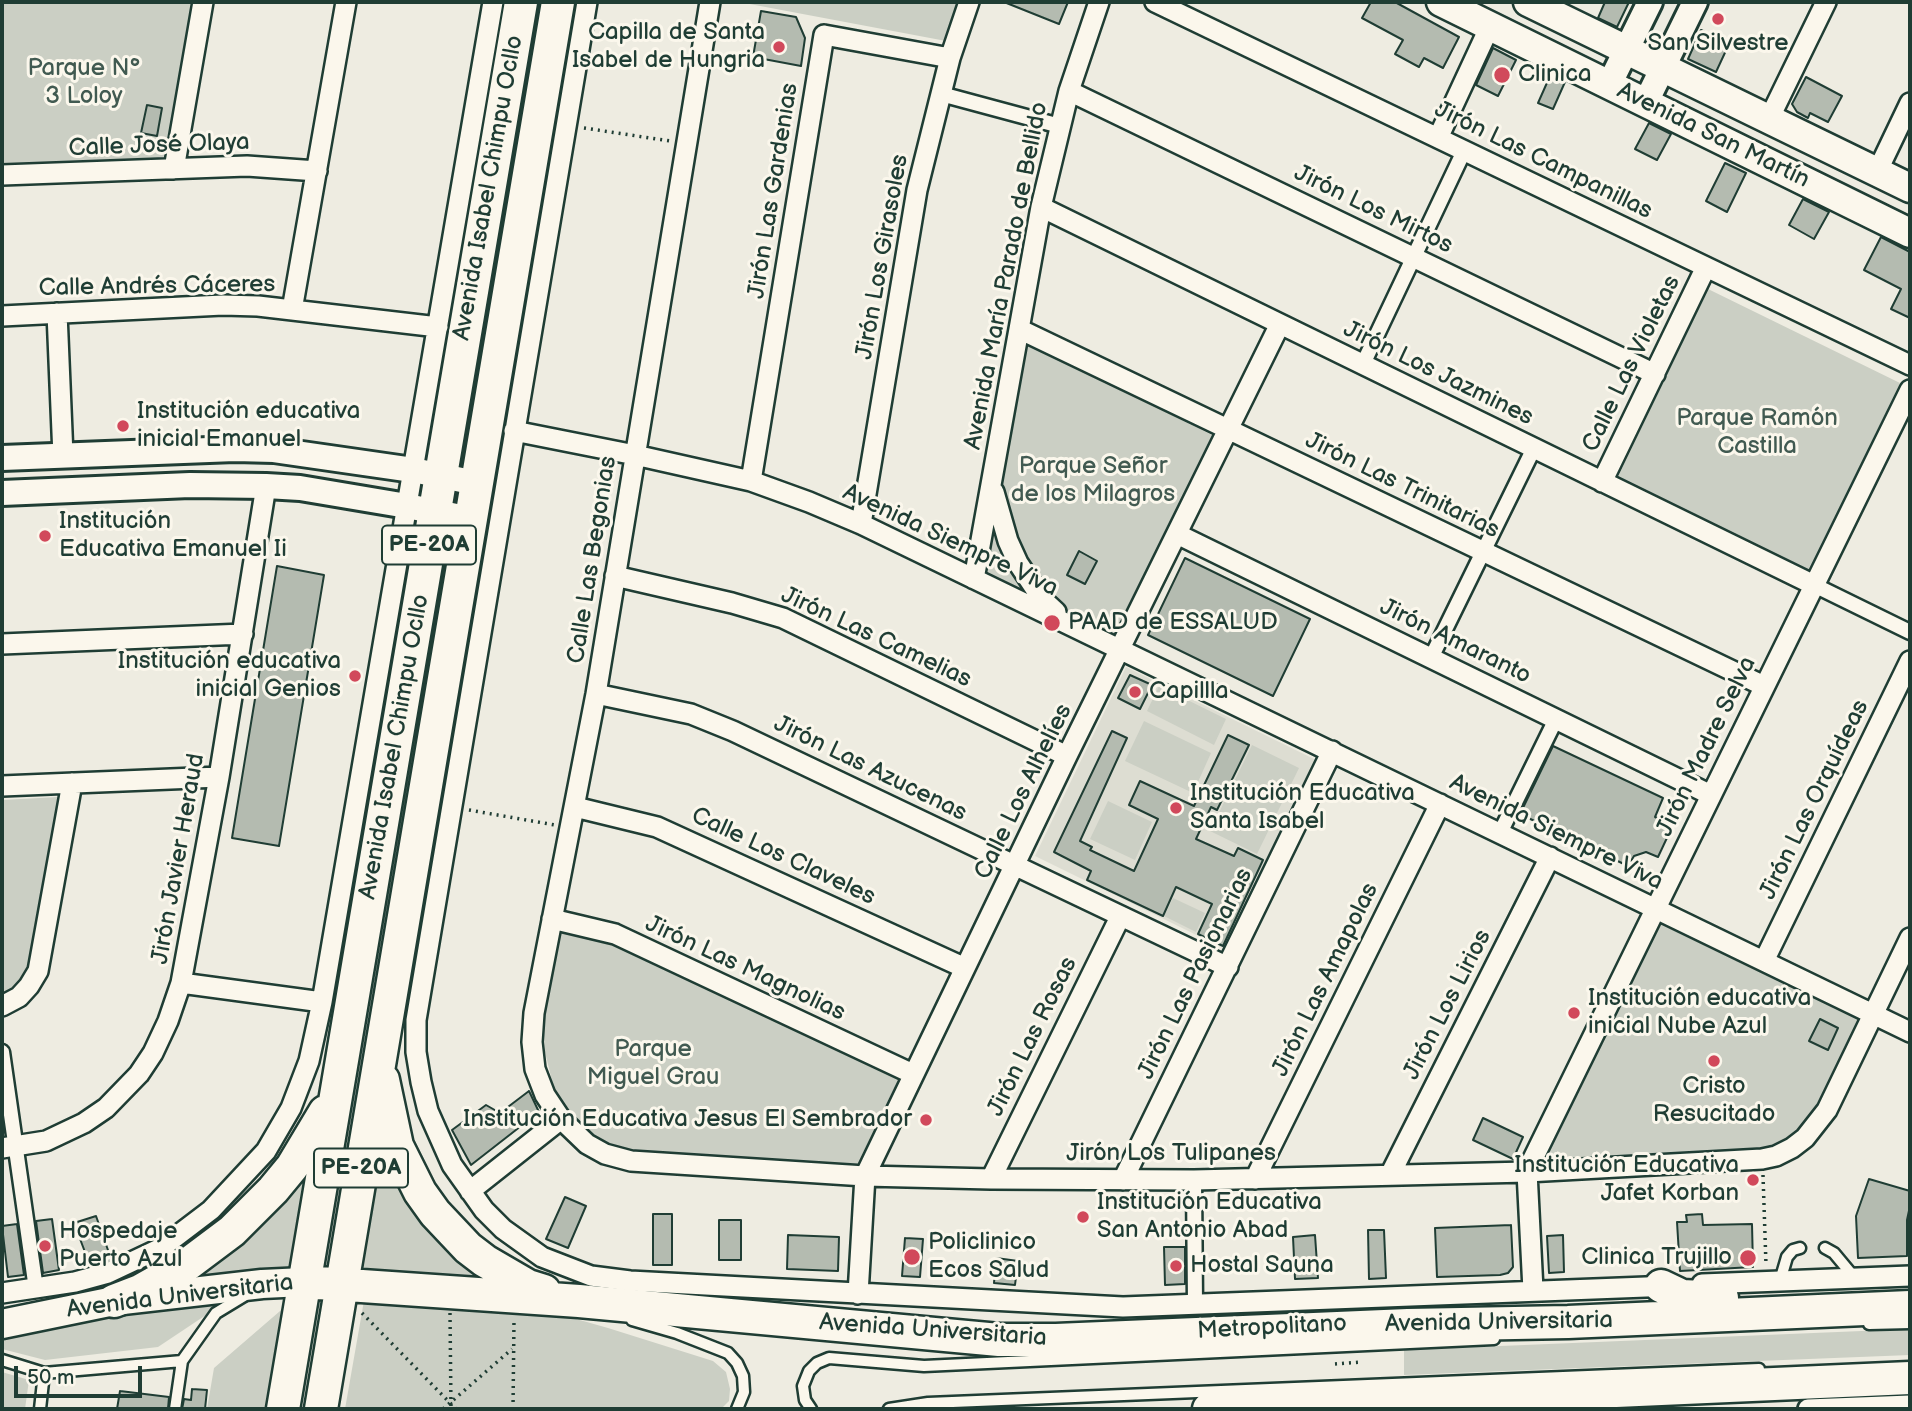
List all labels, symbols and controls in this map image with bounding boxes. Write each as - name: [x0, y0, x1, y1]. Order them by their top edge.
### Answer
- marker: San Silvestre: [1710, 11, 1726, 27]
- place label: Capilla de Santa Isabel de Hungria: [572, 19, 765, 75]
- place label: San Silvestre: [1648, 30, 1788, 58]
- street label: Avenida Isabel Chimpu Ocllo: [448, 33, 530, 343]
- marker: Capilla de Santa Isabel de Hungria: [771, 39, 787, 55]
- park label: Parque N° 3 Loloy: [27, 55, 141, 111]
- place label: Clinica: [1518, 61, 1592, 89]
- marker: Clinica: [1492, 65, 1512, 85]
- street label: Avenida San Martín: [1612, 77, 1814, 195]
- street label: Jirón Las Gardenias: [743, 81, 805, 301]
- street label: Jirón Las Campanillas: [1429, 96, 1657, 226]
- street label: Avenida María Parado de Bellido: [959, 100, 1055, 452]
- street label: Calle José Olaya: [68, 128, 250, 164]
- street label: Jirón Los Girasoles: [851, 152, 915, 362]
- street label: Jirón Los Mirtos: [1289, 159, 1457, 261]
- street label: Calle Andrés Cáceres: [38, 271, 276, 303]
- street label: Calle Las Violetas: [1577, 271, 1687, 457]
- street label: Jirón Los Jazmines: [1338, 316, 1538, 432]
- place label: Institución educativa inicial Emanuel: [137, 398, 360, 454]
- park label: Parque Ramón Castilla: [1676, 405, 1838, 461]
- marker: Institución educativa inicial Emanuel: [115, 418, 131, 434]
- street label: Jirón Las Trinitarias: [1300, 427, 1504, 545]
- park label: Parque Señor de los Milagros: [1011, 453, 1175, 509]
- street label: Calle Las Begonias: [562, 454, 624, 666]
- street label: Avenida Siempre Viva: [838, 479, 1062, 603]
- place label: Institución Educativa Emanuel Ii: [59, 508, 287, 564]
- road number: PE-20A: [382, 526, 476, 565]
- marker: Institución Educativa Emanuel Ii: [37, 528, 53, 544]
- street label: Jirón Las Camelias: [776, 581, 976, 695]
- street label: Avenida Isabel Chimpu Ocllo: [354, 592, 436, 902]
- street label: Jirón Amaranto: [1375, 593, 1535, 691]
- place label: PAAD de ESSALUD: [1068, 609, 1278, 637]
- marker: PAAD de ESSALUD: [1042, 613, 1062, 633]
- place label: Institución educativa inicial Genios: [118, 648, 341, 704]
- street label: Jirón Madre Selva: [1651, 652, 1763, 842]
- marker: Institución educativa inicial Genios: [347, 668, 363, 684]
- place label: Capillla: [1149, 678, 1229, 706]
- marker: Capillla: [1127, 684, 1143, 700]
- street label: Jirón Las Orquídeas: [1754, 696, 1876, 904]
- street label: Calle Los Alhelíes: [969, 700, 1079, 884]
- street label: Jirón Las Azucenas: [769, 710, 971, 828]
- street label: Jirón Javier Heraud: [146, 751, 212, 967]
- street label: Avenida Siempre Viva: [1445, 769, 1667, 897]
- place label: Institución Educativa Santa Isabel: [1190, 780, 1415, 836]
- marker: Institución Educativa Santa Isabel: [1168, 800, 1184, 816]
- street label: Calle Los Claveles: [686, 802, 880, 912]
- street label: Jirón Las Pasionarias: [1132, 864, 1260, 1084]
- street label: Jirón Las Amapolas: [1267, 879, 1385, 1081]
- street label: Jirón Las Magnolias: [640, 910, 850, 1028]
- street label: Jirón Los Lirios: [1398, 925, 1498, 1085]
- street label: Jirón Las Rosas: [982, 953, 1084, 1121]
- place label: Institución educativa inicial Nube Azul: [1588, 985, 1811, 1041]
- marker: Institución educativa inicial Nube Azul: [1566, 1005, 1582, 1021]
- park label: Parque Miguel Grau: [587, 1036, 719, 1092]
- marker: Cristo Resucitado: [1706, 1053, 1722, 1069]
- place label: Cristo Resucitado: [1653, 1073, 1775, 1129]
- place label: Institución Educativa Jesus El Sembrador: [463, 1106, 912, 1134]
- marker: Institución Educativa Jesus El Sembrador: [918, 1112, 934, 1128]
- street label: Jirón Los Tulipanes: [1066, 1140, 1276, 1168]
- road number: PE-20A: [314, 1148, 408, 1188]
- place label: Institución Educativa Jafet Korban: [1514, 1152, 1739, 1208]
- marker: Institución Educativa Jafet Korban: [1745, 1172, 1761, 1188]
- place label: Institución Educativa San Antonio Abad: [1097, 1189, 1322, 1245]
- marker: Institución Educativa San Antonio Abad: [1075, 1209, 1091, 1225]
- place label: Hospedaje Puerto Azul: [59, 1218, 182, 1274]
- place label: Policlinico Ecos Salud: [928, 1229, 1049, 1285]
- marker: Hospedaje Puerto Azul: [37, 1238, 53, 1254]
- place label: Clinica Trujillo: [1581, 1244, 1732, 1272]
- marker: Policlinico Ecos Salud: [902, 1247, 922, 1267]
- marker: Clinica Trujillo: [1738, 1248, 1758, 1268]
- place label: Hostal Sauna: [1190, 1252, 1334, 1280]
- marker: Hostal Sauna: [1168, 1258, 1184, 1274]
- street label: Avenida Universitaria: [65, 1269, 295, 1325]
- street label: Avenida Universitaria: [1385, 1307, 1613, 1339]
- street label: Avenida Universitaria: [818, 1309, 1048, 1353]
- street label: Metropolitano: [1196, 1310, 1348, 1346]
- scale bar: [18, 1352, 145, 1396]
- text: 50 m: [27, 1365, 74, 1390]

